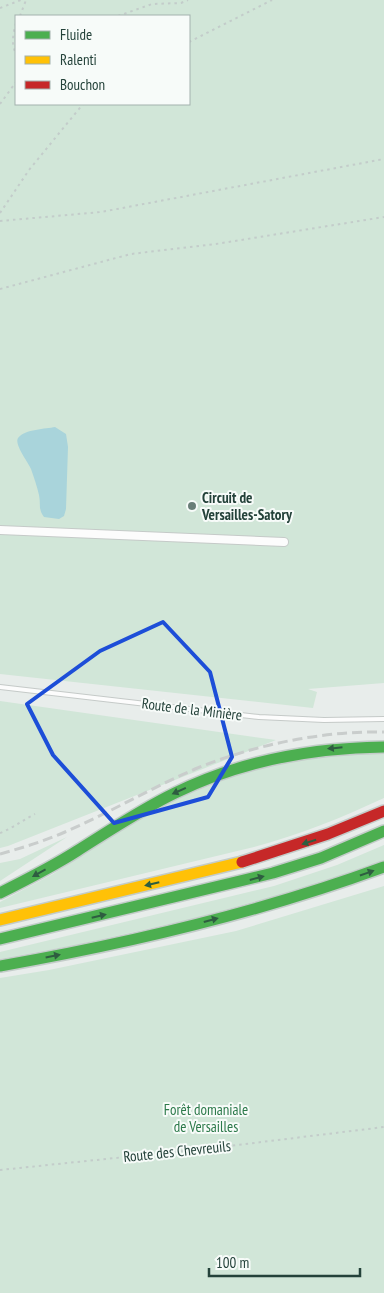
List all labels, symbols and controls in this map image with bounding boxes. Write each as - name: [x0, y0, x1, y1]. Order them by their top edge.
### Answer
- legend: [15, 15, 190, 105]
- text: Fluide: [60, 25, 92, 44]
- text: Ralenti: [60, 50, 97, 69]
- text: Bouchon: [60, 75, 105, 94]
- place label: Circuit de Versailles-Satory: [201, 488, 293, 524]
- marker: Circuit de Versailles-Satory: [186, 500, 198, 512]
- street label: Route de la Minière: [141, 693, 243, 725]
- one-way arrow: [327, 744, 343, 752]
- one-way arrow: [172, 788, 186, 796]
- one-way arrow: [301, 838, 316, 846]
- one-way arrow: [32, 868, 46, 877]
- one-way arrow: [359, 869, 374, 876]
- one-way arrow: [249, 873, 264, 881]
- one-way arrow: [145, 880, 160, 888]
- one-way arrow: [91, 912, 106, 920]
- one-way arrow: [204, 916, 219, 924]
- one-way arrow: [45, 951, 61, 959]
- park label: Forêt domaniale de Versailles: [164, 1100, 248, 1136]
- street label: Route des Chevreuils: [122, 1136, 232, 1166]
- scale bar: [209, 1246, 360, 1278]
- text: 100 m: [216, 1253, 249, 1272]

